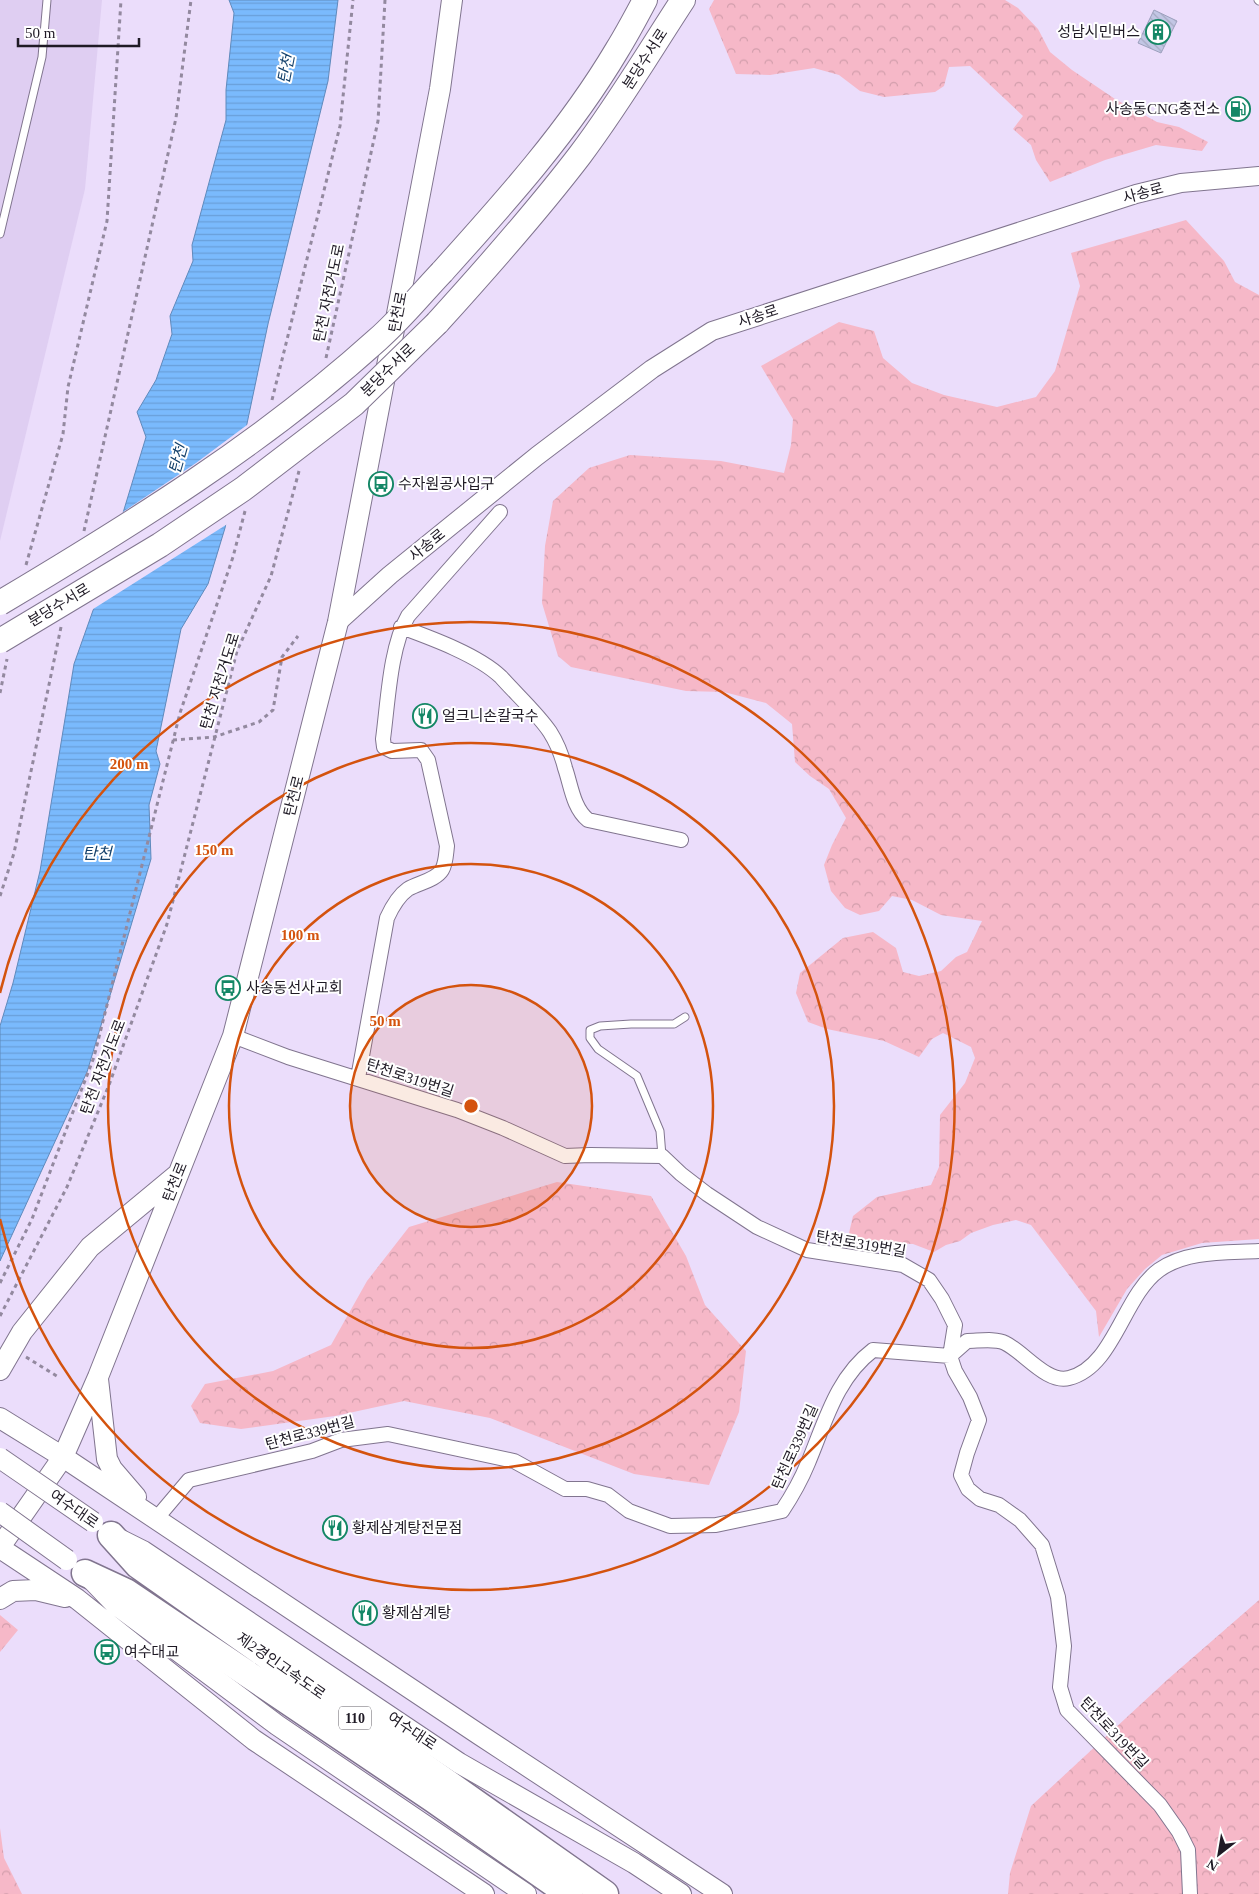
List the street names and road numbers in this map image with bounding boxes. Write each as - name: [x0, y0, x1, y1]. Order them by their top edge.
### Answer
- street label: 분당수서로: [619, 26, 671, 92]
- street label: 사송로: [1121, 180, 1165, 206]
- street label: 탄천 자전거도로: [310, 242, 347, 344]
- street label: 탄천로: [385, 290, 410, 334]
- street label: 사송로: [736, 302, 780, 330]
- street label: 분당수서로: [358, 340, 418, 400]
- street label: 사송로: [406, 526, 448, 564]
- street label: 분당수서로: [25, 580, 93, 630]
- street label: 탄천 자전거도로: [197, 630, 242, 731]
- street label: 탄천로: [280, 774, 307, 818]
- street label: 탄천 자전거도로: [77, 1017, 128, 1117]
- street label: 탄천로319번길: [364, 1055, 456, 1100]
- street label: 탄천로: [159, 1159, 190, 1204]
- street label: 탄천로319번길: [815, 1227, 908, 1260]
- street label: 탄천로339번길: [768, 1402, 821, 1492]
- street label: 탄천로339번길: [263, 1412, 356, 1453]
- street label: 여수대로: [47, 1487, 101, 1531]
- street label: 제2경인고속도로: [234, 1630, 328, 1702]
- street label: 탄천로319번길: [1077, 1693, 1152, 1772]
- road number: 110: [339, 1706, 371, 1730]
- street label: 여수대로: [385, 1709, 439, 1753]

